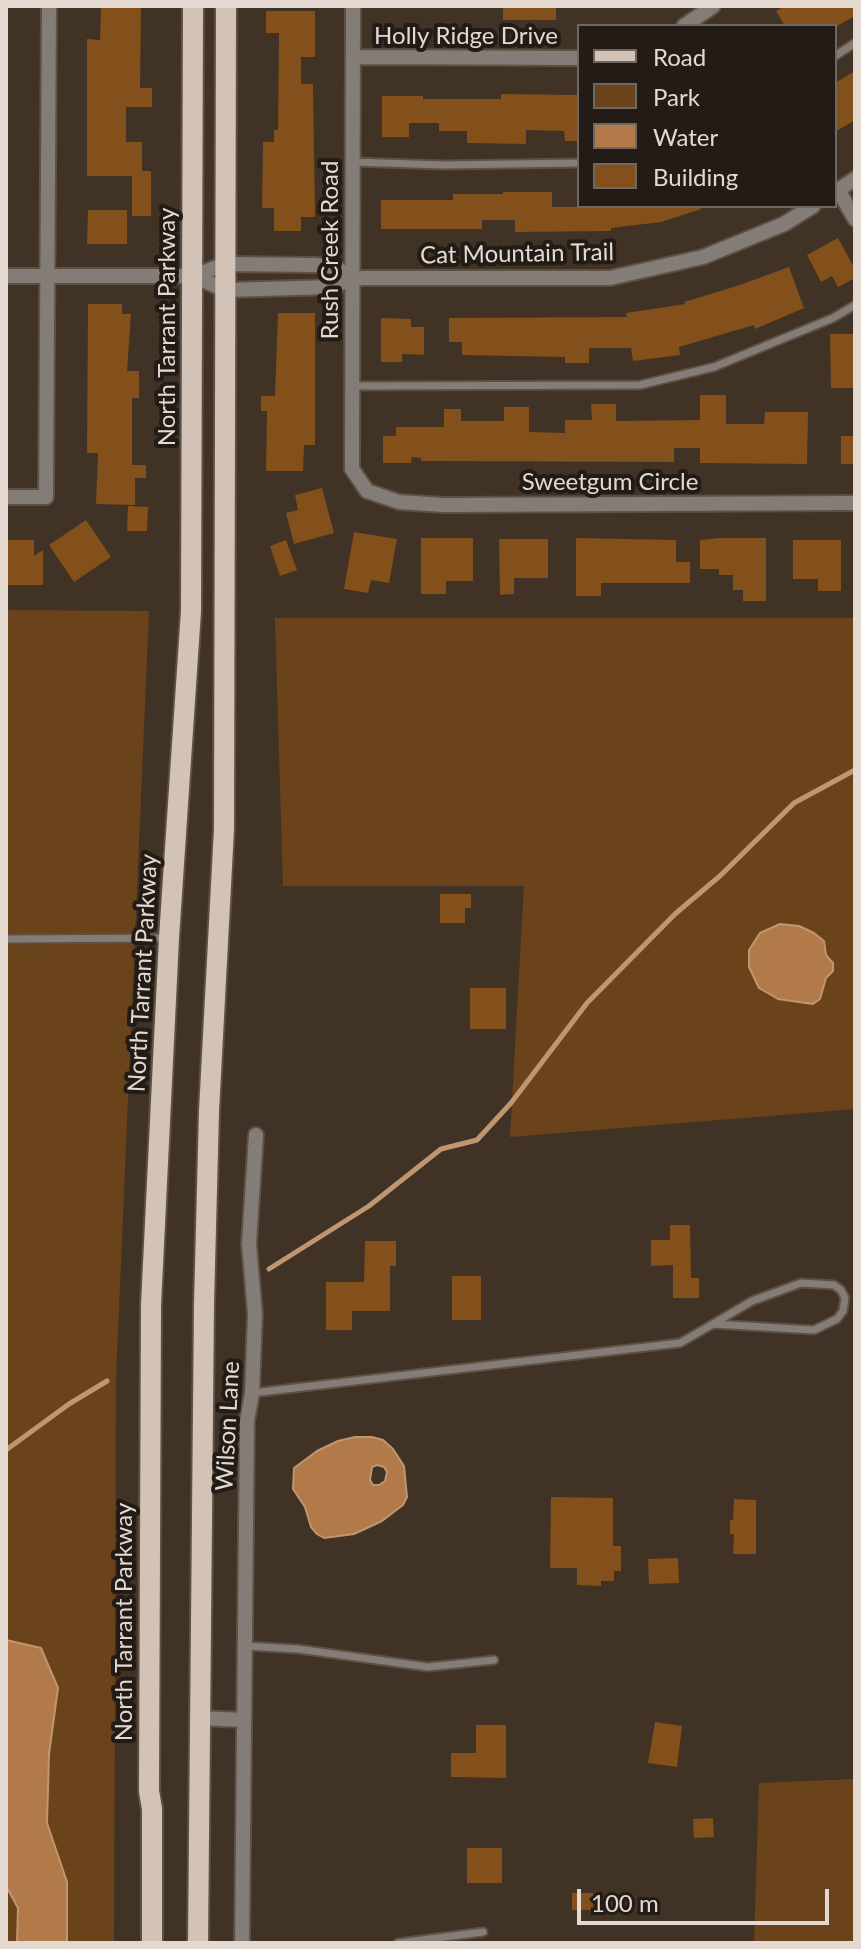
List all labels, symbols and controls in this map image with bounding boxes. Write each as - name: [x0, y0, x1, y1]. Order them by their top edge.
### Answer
- street label: Holly Ridge Drive: [374, 22, 558, 50]
- legend: [577, 24, 837, 208]
- text: Road: [653, 42, 706, 71]
- text: Park: [653, 82, 700, 111]
- text: Water: [653, 122, 718, 151]
- street label: Rush Creek Road: [316, 161, 344, 339]
- text: Building: [653, 162, 738, 191]
- street label: North Tarrant Parkway: [153, 208, 181, 446]
- street label: Cat Mountain Trail: [420, 238, 614, 270]
- street label: Sweetgum Circle: [522, 468, 698, 496]
- street label: North Tarrant Parkway: [122, 853, 164, 1093]
- street label: Wilson Lane: [210, 1360, 246, 1492]
- street label: North Tarrant Parkway: [110, 1503, 138, 1741]
- scale bar: [581, 1873, 833, 1923]
- text: 100 m: [591, 1888, 659, 1917]

